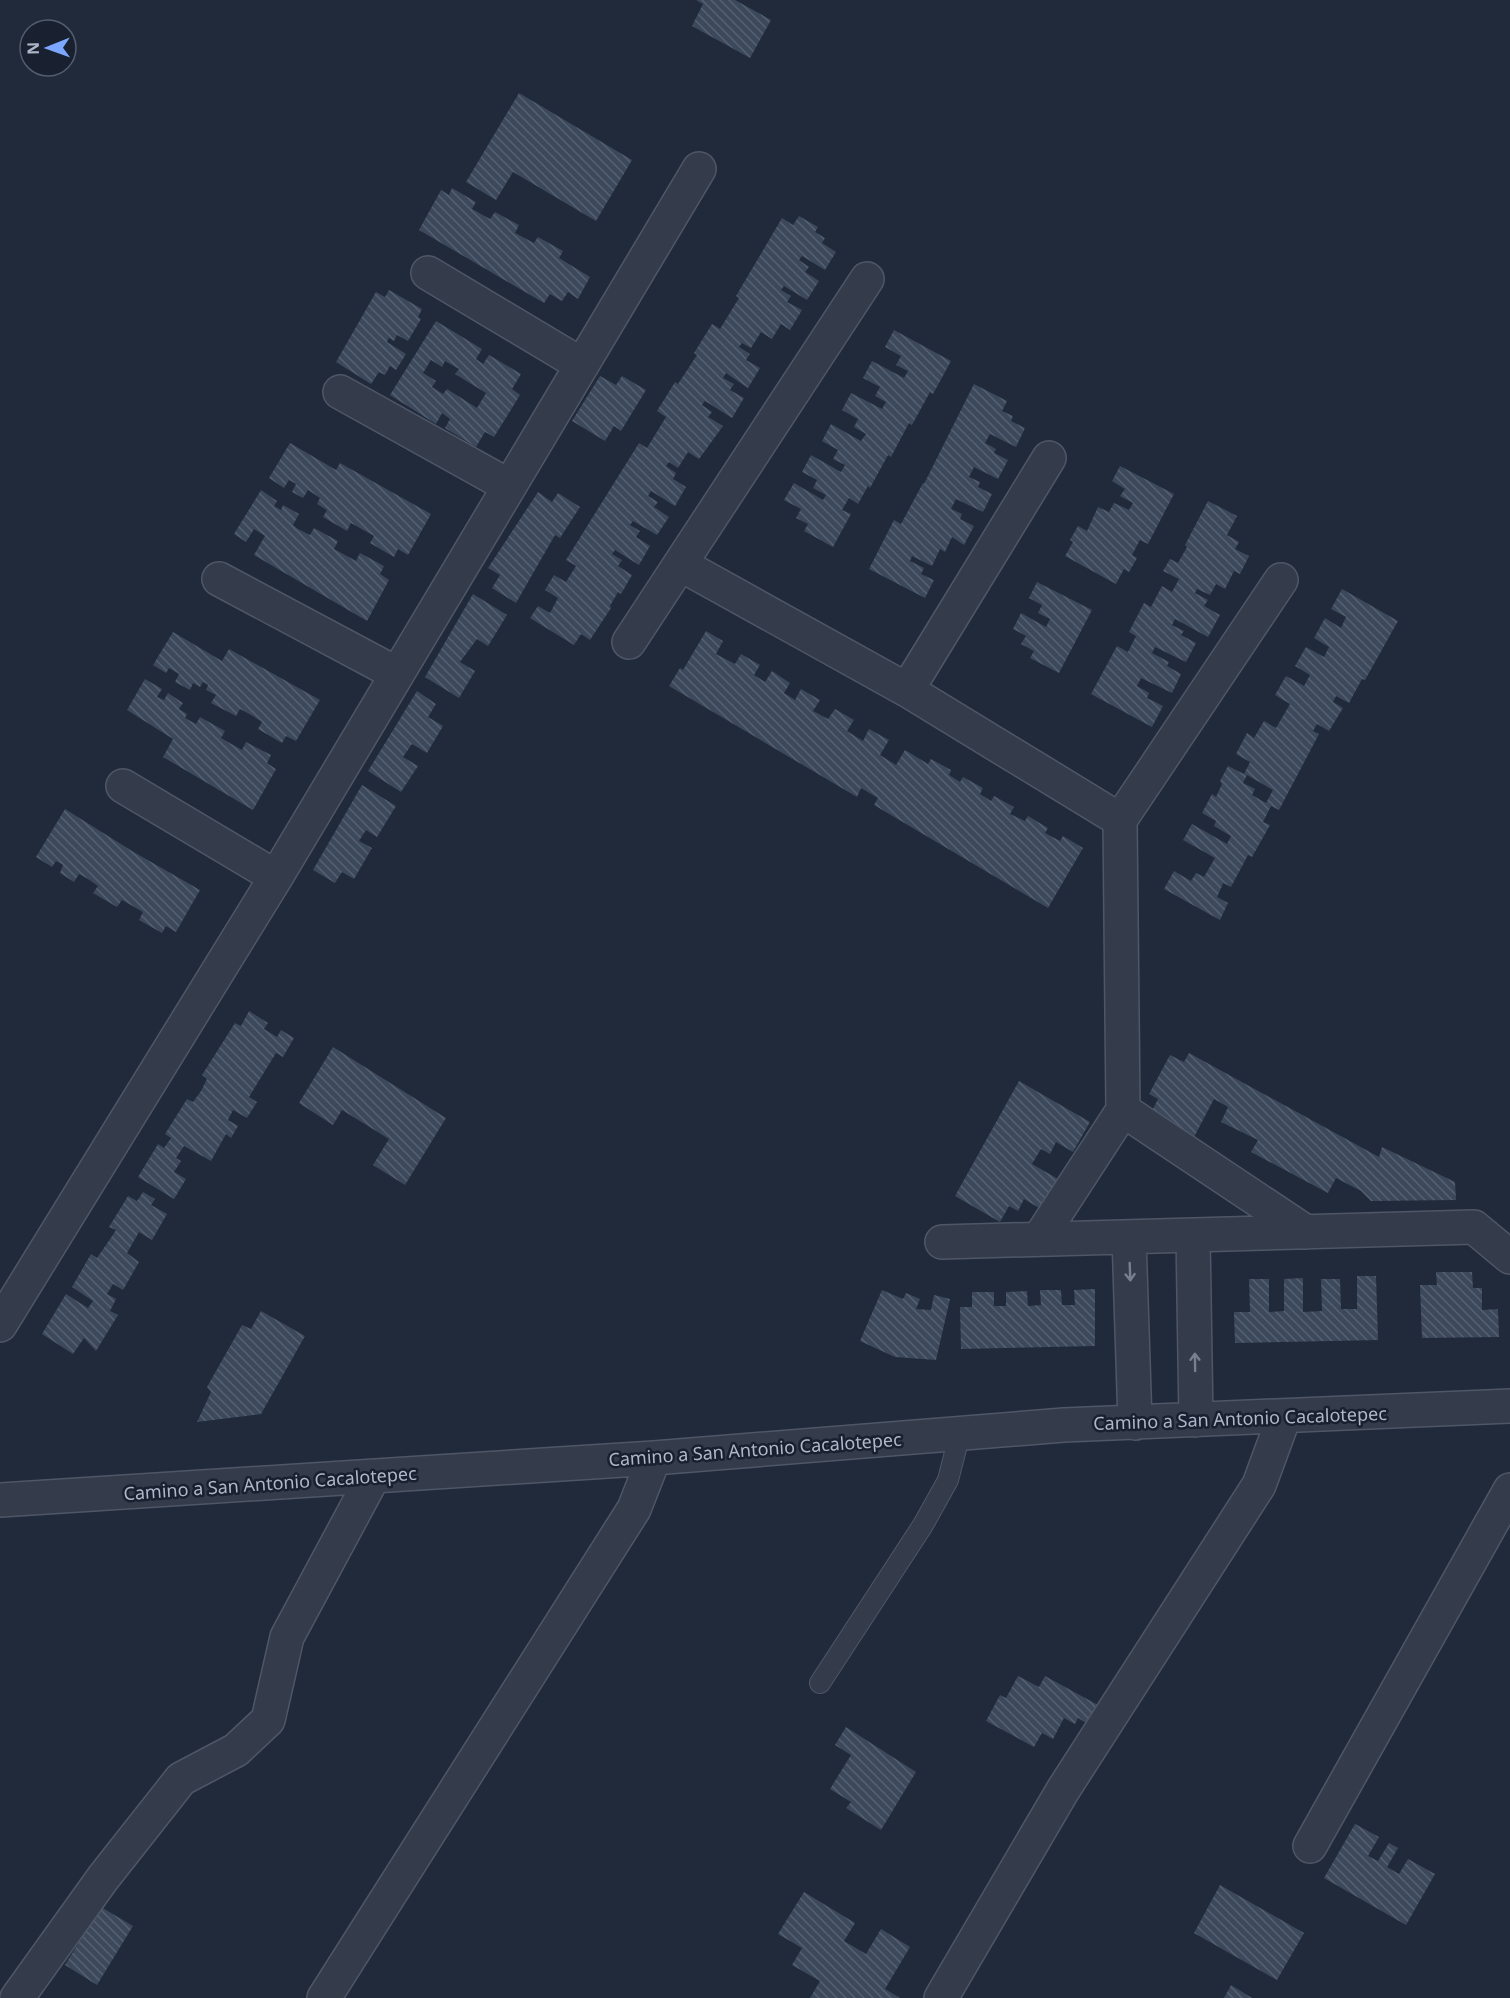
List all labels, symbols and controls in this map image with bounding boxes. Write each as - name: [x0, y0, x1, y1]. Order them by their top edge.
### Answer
- north arrow: [18, 18, 78, 78]
- text: N: [22, 42, 44, 55]
- one-way arrow: [1125, 1262, 1136, 1282]
- one-way arrow: [1189, 1353, 1200, 1373]
- street label: Camino a San Antonio Cacalotepec: [1093, 1401, 1388, 1435]
- street label: Camino a San Antonio Cacalotepec: [608, 1427, 903, 1471]
- street label: Camino a San Antonio Cacalotepec: [123, 1461, 418, 1505]

